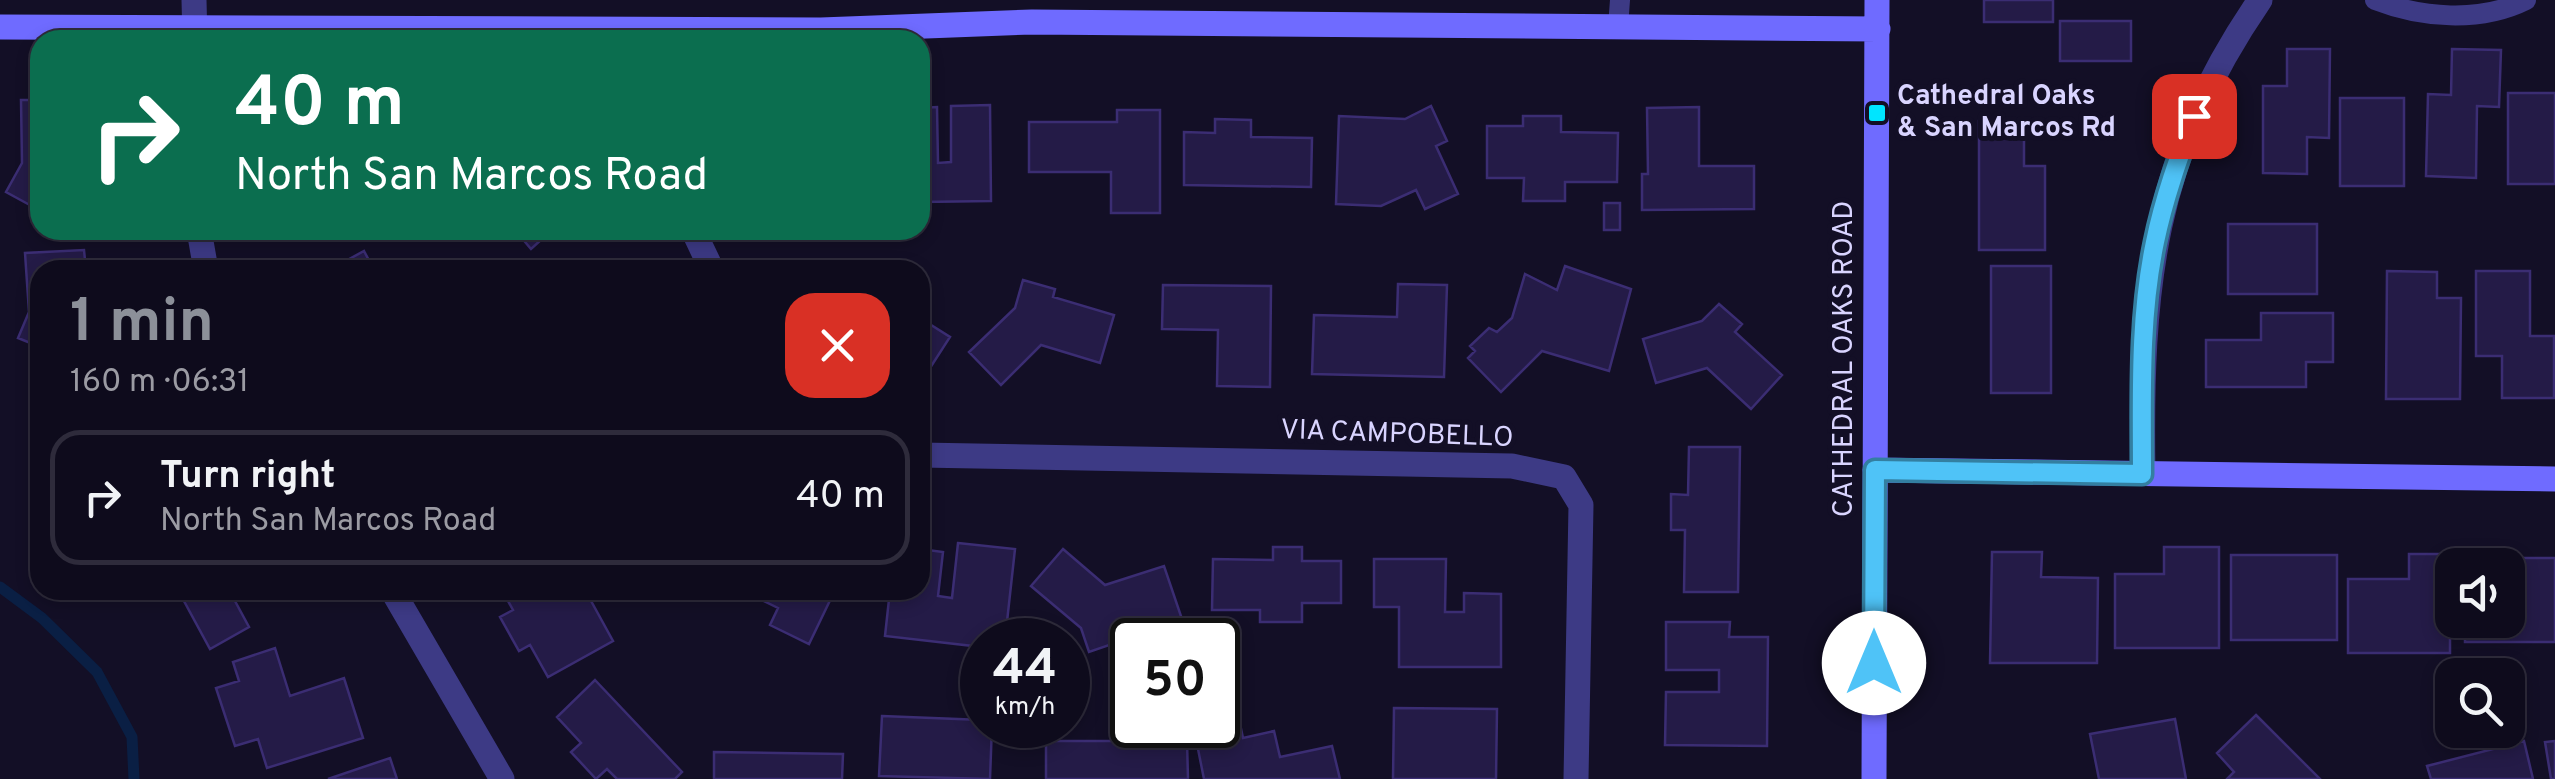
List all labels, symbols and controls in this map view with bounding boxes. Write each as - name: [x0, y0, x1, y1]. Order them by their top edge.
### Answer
- text: 40 m: [235, 62, 405, 151]
- icon: right: [70, 70, 200, 200]
- pin: [2152, 74, 2237, 159]
- place label: Cathedral Oaks & San Marcos Rd: [1897, 79, 2116, 147]
- icon: arrive: [2167, 89, 2222, 144]
- marker: Cathedral Oaks & San Marcos Rd: [1866, 102, 1888, 124]
- text: North San Marcos Road: [235, 149, 708, 206]
- street label: CATHEDRAL OAKS ROAD: [1827, 201, 1863, 517]
- text: 1 min: [70, 287, 214, 363]
- button: close: [785, 293, 890, 398]
- text: 160 m · 06:31: [70, 363, 249, 403]
- street label: VIA CAMPOBELLO: [1280, 413, 1514, 457]
- text: Turn right: [160, 453, 335, 502]
- icon: right: [75, 470, 130, 525]
- text: 40 m: [796, 473, 885, 522]
- text: North San Marcos Road: [160, 502, 496, 542]
- map controls: [2435, 548, 2525, 748]
- button: sound: [2435, 548, 2525, 638]
- position arrow: [1822, 611, 1926, 715]
- speed limit sign: 50: [1110, 618, 1240, 748]
- text: 44: [993, 639, 1057, 702]
- button: search: [2435, 658, 2525, 748]
- text: km/h: [995, 692, 1055, 724]

